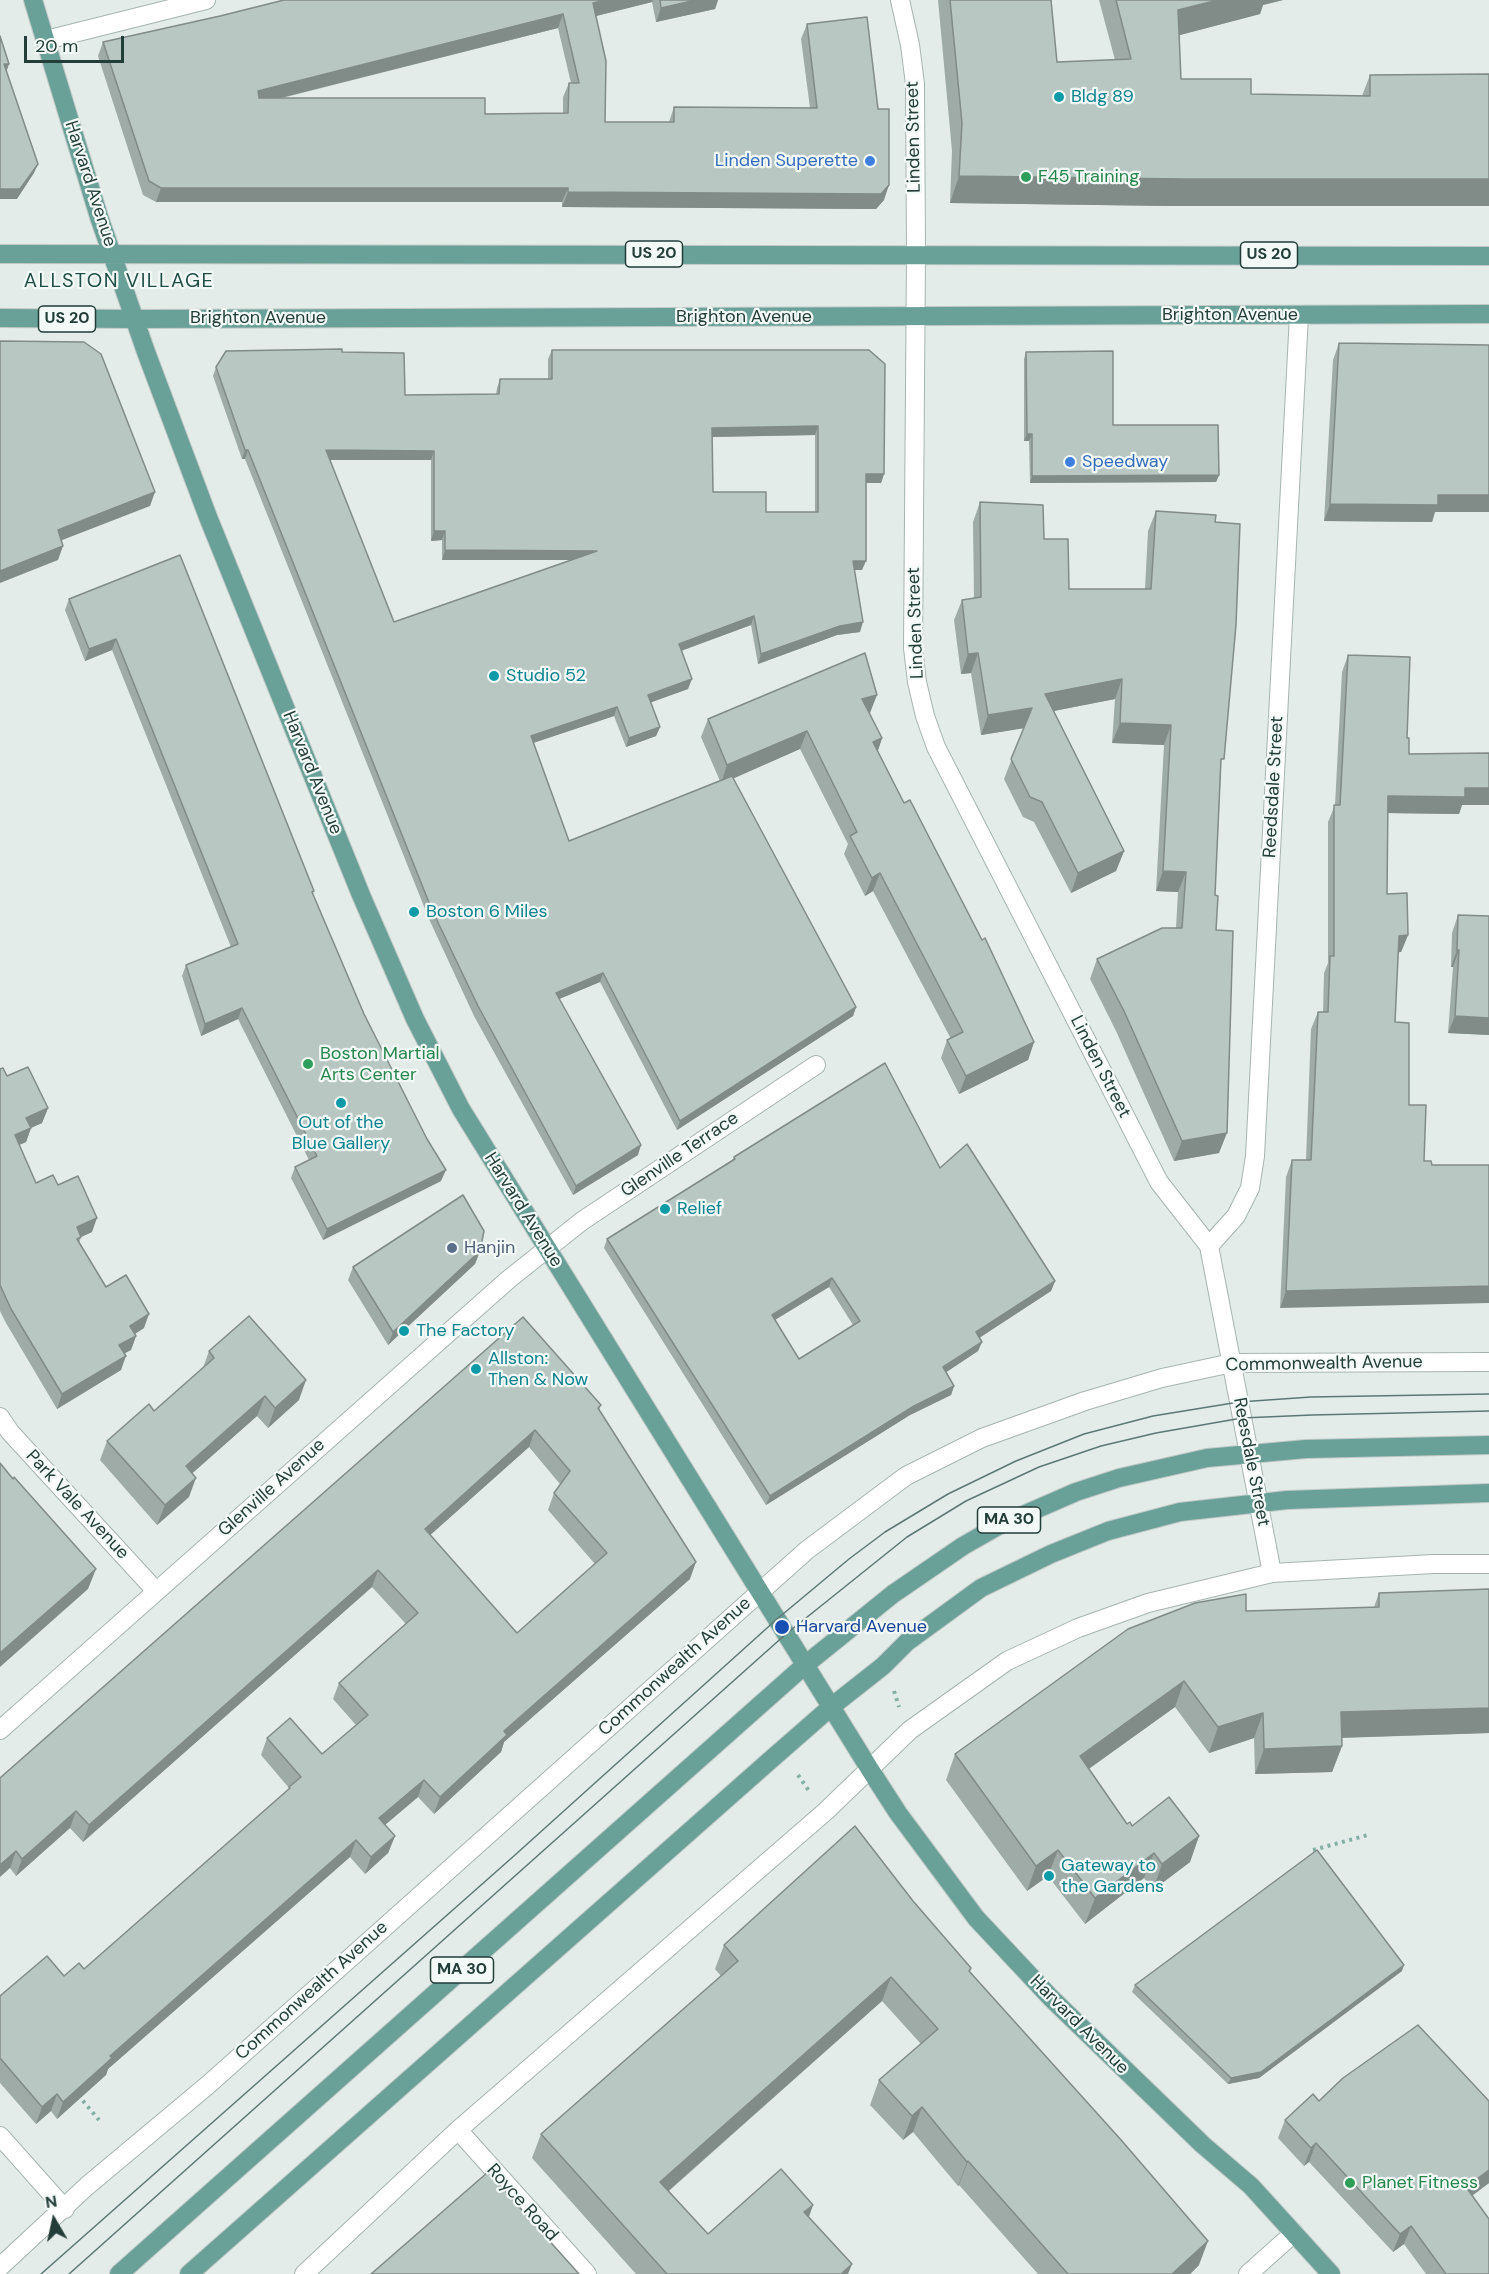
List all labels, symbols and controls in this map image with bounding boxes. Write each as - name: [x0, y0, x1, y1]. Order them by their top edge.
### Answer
- scale bar: [27, 24, 128, 62]
- text: 20 m: [35, 34, 78, 58]
- street label: Linden Street: [902, 81, 926, 193]
- place label: Bldg 89: [1071, 86, 1134, 108]
- marker: Bldg 89: [1052, 90, 1066, 104]
- street label: Harvard Avenue: [59, 118, 121, 250]
- place label: Linden Superette: [715, 150, 858, 172]
- marker: Linden Superette: [863, 154, 877, 168]
- place label: F45 Training: [1038, 166, 1139, 188]
- marker: F45 Training: [1019, 170, 1033, 184]
- road number: US 20: [626, 241, 682, 267]
- road number: US 20: [1240, 242, 1298, 268]
- district label: ALLSTON VILLAGE: [24, 270, 214, 294]
- street label: Brighton Avenue: [1162, 304, 1298, 326]
- road number: US 20: [38, 306, 96, 332]
- street label: Brighton Avenue: [676, 306, 812, 328]
- street label: Brighton Avenue: [190, 307, 326, 329]
- place label: Speedway: [1082, 451, 1168, 473]
- marker: Speedway: [1063, 455, 1077, 469]
- street label: Linden Street: [903, 567, 929, 679]
- place label: Studio 52: [506, 665, 586, 687]
- marker: Studio 52: [487, 669, 501, 683]
- street label: Harvard Avenue: [277, 708, 347, 838]
- street label: Reedsdale Street: [1259, 716, 1289, 858]
- place label: Boston 6 Miles: [426, 901, 548, 923]
- marker: Boston 6 Miles: [407, 905, 421, 919]
- street label: Linden Street: [1065, 1012, 1135, 1122]
- place label: Boston Martial Arts Center: [320, 1043, 440, 1086]
- marker: Boston Martial Arts Center: [301, 1057, 315, 1071]
- marker: Out of the Blue Gallery: [334, 1096, 348, 1110]
- street label: Glenville Terrace: [617, 1108, 743, 1202]
- place label: Out of the Blue Gallery: [292, 1112, 390, 1154]
- street label: Harvard Avenue: [479, 1149, 567, 1271]
- place label: Relief: [677, 1198, 722, 1220]
- marker: Relief: [658, 1202, 672, 1216]
- place label: Hanjin: [464, 1237, 515, 1259]
- marker: Hanjin: [445, 1241, 459, 1255]
- place label: The Factory: [416, 1320, 514, 1342]
- marker: The Factory: [397, 1324, 411, 1338]
- place label: Allston: Then & Now: [488, 1348, 588, 1390]
- street label: Commonwealth Avenue: [1225, 1351, 1423, 1377]
- marker: Allston: Then & Now: [469, 1362, 483, 1376]
- street label: Reesdale Street: [1228, 1396, 1274, 1528]
- street label: Glenville Avenue: [214, 1434, 330, 1542]
- street label: Park Vale Avenue: [21, 1446, 133, 1564]
- road number: MA 30: [978, 1507, 1040, 1533]
- street label: Commonwealth Avenue: [594, 1593, 756, 1741]
- place label: Harvard Avenue: [796, 1616, 927, 1638]
- marker: Harvard Avenue: [773, 1618, 791, 1636]
- place label: Gateway to the Gardens: [1061, 1855, 1164, 1898]
- marker: Gateway to the Gardens: [1042, 1869, 1056, 1883]
- street label: Commonwealth Avenue: [231, 1917, 393, 2065]
- road number: MA 30: [430, 1957, 494, 1983]
- street label: Harvard Avenue: [1025, 1971, 1133, 2079]
- street label: Royce Road: [482, 2160, 562, 2246]
- place label: Planet Fitness: [1362, 2172, 1478, 2194]
- marker: Planet Fitness: [1343, 2176, 1357, 2190]
- north arrow: [24, 2190, 84, 2250]
- text: N: [44, 2190, 59, 2213]

